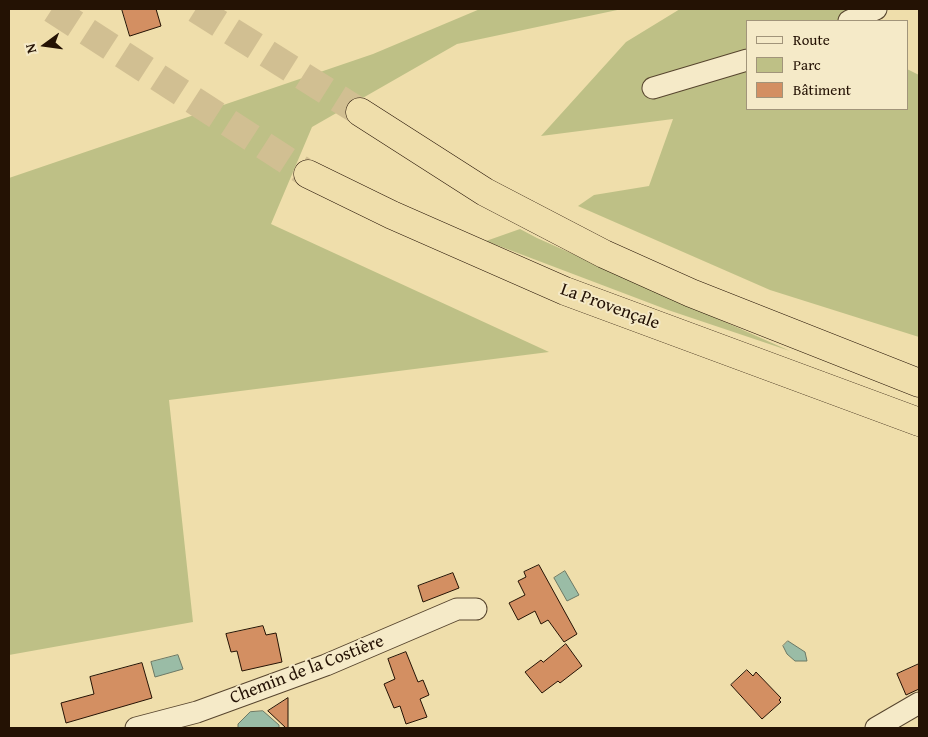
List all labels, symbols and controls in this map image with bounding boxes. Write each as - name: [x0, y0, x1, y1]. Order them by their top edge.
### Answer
- north arrow: [20, 20, 70, 70]
- legend: [746, 20, 908, 110]
- text: Route: [793, 29, 830, 50]
- text: N: [20, 42, 41, 56]
- text: Parc: [793, 54, 821, 75]
- text: Bâtiment: [793, 79, 851, 100]
- street label: La Provençale: [557, 279, 663, 335]
- street label: Chemin de la Costière: [227, 631, 387, 709]

